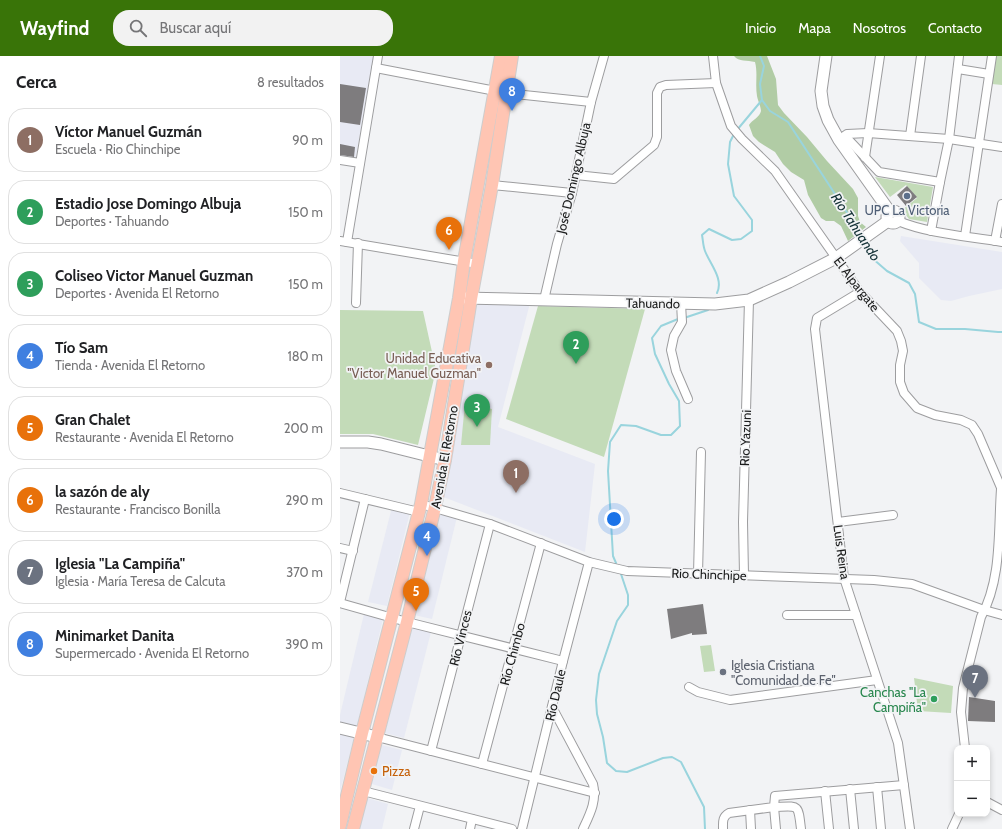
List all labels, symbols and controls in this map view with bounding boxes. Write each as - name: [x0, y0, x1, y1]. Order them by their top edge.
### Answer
- search box: [113, 10, 393, 46]
- text: Wayfind: [20, 17, 89, 40]
- icon: search: [127, 17, 149, 39]
- text: Buscar aquí: [159, 19, 231, 37]
- text: Inicio: [745, 19, 776, 37]
- text: Mapa: [798, 19, 831, 37]
- text: Nosotros: [853, 19, 906, 37]
- text: Contacto: [928, 19, 982, 37]
- text: Cerca: [16, 72, 57, 92]
- text: 8 resultados: [257, 74, 324, 90]
- pin: 8: [499, 78, 525, 111]
- street label: José Domingo Albuja: [552, 120, 595, 236]
- text: Víctor Manuel Guzmán: [55, 123, 202, 141]
- text: 1: [28, 132, 32, 148]
- text: 90 m: [292, 132, 323, 148]
- text: Escuela · Rio Chinchipe: [55, 141, 180, 157]
- water label: Río Tahuando: [827, 189, 885, 265]
- marker: UPC La Victoria: [902, 191, 912, 201]
- text: Estadio Jose Domingo Albuja: [55, 195, 241, 213]
- place label: UPC La Victoria: [864, 202, 950, 218]
- text: 2: [27, 204, 33, 220]
- text: 150 m: [288, 204, 323, 220]
- text: Deportes · Tahuando: [55, 213, 169, 229]
- pin: 6: [436, 217, 462, 250]
- street label: El Alpargate: [831, 253, 884, 315]
- text: Coliseo Victor Manuel Guzman: [55, 267, 253, 285]
- text: 3: [26, 276, 34, 292]
- text: 150 m: [288, 276, 323, 292]
- text: Deportes · Avenida El Retorno: [55, 285, 219, 301]
- street label: Tahuando: [626, 295, 680, 311]
- pin: 2: [563, 331, 589, 364]
- text: Tío Sam: [55, 339, 108, 357]
- text: 4: [26, 348, 34, 364]
- text: 180 m: [287, 348, 323, 364]
- place label: Unidad Educativa "Victor Manuel Guzman": [347, 350, 482, 381]
- text: Tienda · Avenida El Retorno: [55, 357, 205, 373]
- marker: Unidad Educativa "Victor Manuel Guzman": [484, 360, 494, 370]
- pin: 3: [464, 394, 490, 427]
- street label: Avenida El Retorno: [427, 404, 461, 510]
- street label: Rio Yazuni: [736, 410, 754, 466]
- text: Gran Chalet: [55, 411, 130, 429]
- text: 5: [27, 420, 33, 436]
- text: 200 m: [284, 420, 323, 436]
- text: Restaurante · Avenida El Retorno: [55, 429, 234, 445]
- pin: 1: [503, 460, 529, 493]
- text: la sazón de aly: [55, 483, 150, 501]
- text: 6: [26, 492, 34, 508]
- text: 290 m: [285, 492, 323, 508]
- text: Restaurante · Francisco Bonilla: [55, 501, 220, 517]
- your location: [604, 509, 624, 529]
- pin: 4: [414, 523, 440, 556]
- street label: Luis Reina: [830, 524, 854, 581]
- text: Iglesia "La Campiña": [55, 555, 185, 573]
- text: 7: [27, 564, 33, 580]
- text: 370 m: [286, 564, 323, 580]
- street label: Rio Chinchipe: [671, 565, 747, 583]
- text: Iglesia · María Teresa de Calcuta: [55, 573, 225, 589]
- pin: 5: [403, 578, 429, 611]
- street label: Río Vinces: [445, 608, 475, 668]
- street label: Río Chimbo: [496, 621, 528, 687]
- text: Minimarket Danita: [55, 627, 174, 645]
- text: 8: [26, 636, 34, 652]
- text: 390 m: [285, 636, 323, 652]
- text: Supermercado · Avenida El Retorno: [55, 645, 249, 661]
- place label: Iglesia Cristiana "Comunidad de Fe": [731, 657, 836, 688]
- pin: 7: [962, 665, 988, 698]
- street label: Río Daule: [541, 667, 569, 722]
- marker: Iglesia Cristiana "Comunidad de Fe": [718, 667, 728, 677]
- place label: Canchas "La Campiña": [860, 684, 927, 715]
- marker: Canchas "La Campiña": [929, 694, 939, 704]
- map controls: [954, 745, 990, 817]
- button: +: [954, 745, 990, 781]
- place label: Pizza: [382, 763, 411, 779]
- marker: Pizza: [369, 766, 379, 776]
- button: −: [954, 781, 990, 817]

